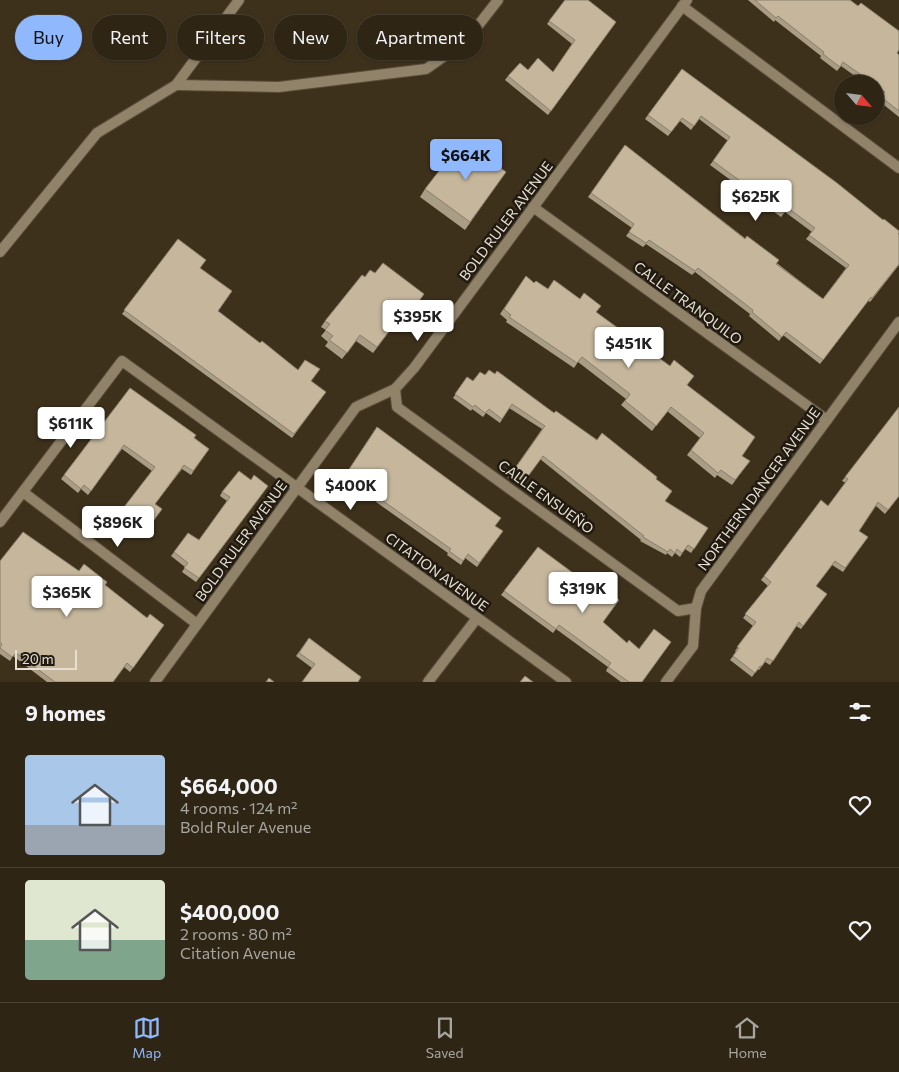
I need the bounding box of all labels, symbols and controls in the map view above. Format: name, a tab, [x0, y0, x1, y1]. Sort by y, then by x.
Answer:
chip: Buy	[15, 15, 82, 60]
chip: Rent	[92, 15, 167, 60]
chip: Filters	[177, 15, 264, 60]
chip: New	[274, 15, 347, 60]
chip: Apartment	[357, 15, 483, 60]
north arrow	[834, 75, 884, 125]
map controls	[834, 75, 884, 125]
pin: $664K	[431, 138, 501, 181]
text: $664K	[441, 145, 491, 164]
street label: BOLD RULER AVENUE	[455, 158, 556, 284]
pin: $625K	[721, 180, 791, 222]
text: $625K	[732, 186, 780, 205]
street label: CALLE TRANQUILO	[631, 258, 746, 348]
pin: $395K	[383, 300, 453, 342]
text: $395K	[394, 306, 442, 325]
pin: $451K	[594, 326, 664, 369]
text: $451K	[606, 333, 652, 352]
street label: NORTHERN DANCER AVENUE	[694, 404, 823, 573]
pin: $611K	[36, 406, 106, 449]
text: $611K	[49, 413, 93, 432]
street label: CALLE ENSUEÑO	[495, 456, 597, 537]
pin: $400K	[316, 468, 386, 511]
text: $400K	[325, 475, 377, 494]
street label: BOLD RULER AVENUE	[191, 477, 290, 604]
pin: $896K	[83, 506, 153, 548]
text: $896K	[93, 512, 143, 531]
street label: CITATION AVENUE	[383, 529, 492, 615]
pin: $319K	[548, 572, 618, 614]
pin: $365K	[32, 576, 102, 618]
text: $319K	[560, 578, 606, 597]
text: $365K	[43, 582, 91, 601]
scale bar	[15, 647, 78, 670]
text: 20 m	[22, 650, 54, 667]
icon: filters	[846, 698, 874, 726]
text: 9 homes	[25, 700, 106, 725]
text: $664,000	[180, 773, 278, 798]
icon: home	[65, 775, 125, 835]
icon: heart	[846, 791, 874, 819]
text: 4 rooms · 124 m²	[180, 798, 298, 817]
text: Bold Ruler Avenue	[180, 817, 311, 836]
text: $400,000	[180, 899, 279, 924]
icon: home	[65, 900, 125, 960]
icon: heart	[846, 916, 874, 944]
text: 2 rooms · 80 m²	[180, 924, 292, 943]
text: Citation Avenue	[180, 943, 296, 962]
tab: Map	[132, 1014, 161, 1061]
tab: Saved	[426, 1014, 464, 1061]
tab: Home	[728, 1014, 767, 1061]

